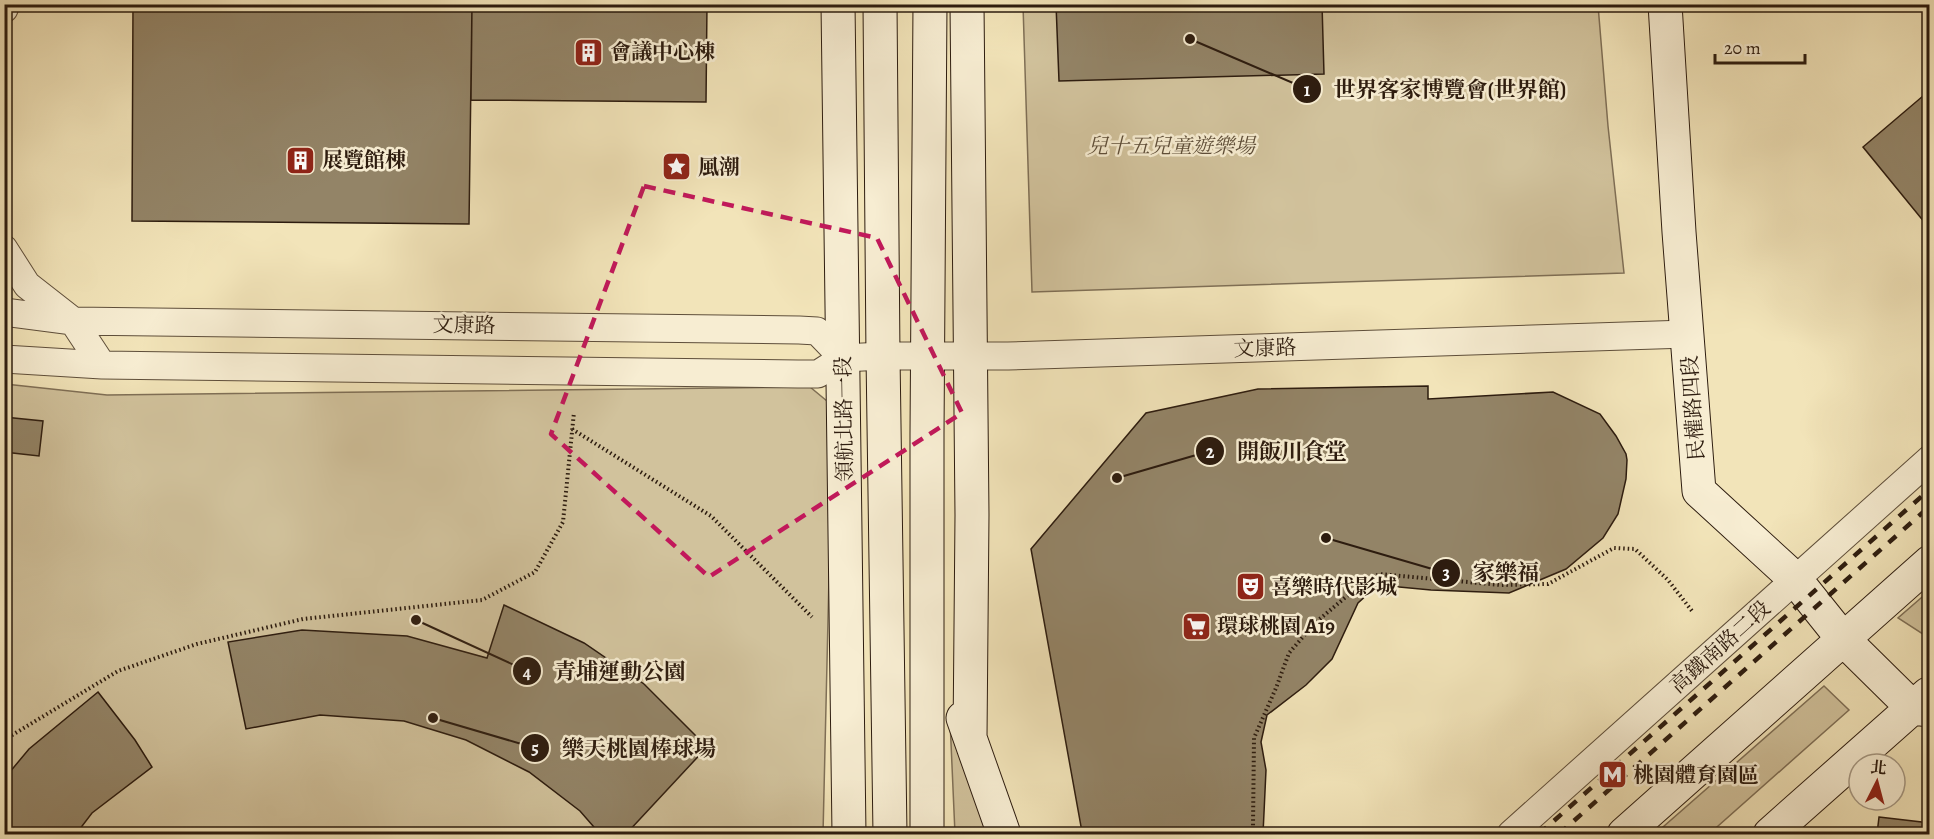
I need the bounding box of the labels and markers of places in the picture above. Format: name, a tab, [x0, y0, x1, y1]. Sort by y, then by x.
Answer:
building icon: 會議中心棟	[573, 36, 605, 68]
place label: 會議中心棟	[610, 38, 715, 66]
callout: 世界客家博覽會(世界館)	[1292, 69, 1578, 109]
building icon: 展覽館棟	[285, 144, 317, 176]
place label: 展覽館棟	[322, 146, 406, 174]
place icon: 風潮	[661, 151, 693, 183]
place label: 風潮	[698, 153, 740, 181]
callout: 開飯川食堂	[1195, 431, 1359, 471]
callout: 家樂福	[1431, 553, 1551, 593]
theatre icon: 喜樂時代影城	[1234, 571, 1266, 603]
place label: 喜樂時代影城	[1271, 573, 1397, 601]
supermarket icon: 環球桃園 A19	[1180, 610, 1212, 642]
place label: 環球桃園 A19	[1217, 612, 1335, 640]
callout: 青埔運動公園	[512, 651, 698, 691]
callout: 樂天桃園棒球場	[520, 728, 728, 768]
metro station icon: 桃園體育園區	[1596, 759, 1628, 791]
place label: 桃園體育園區	[1633, 761, 1759, 789]

